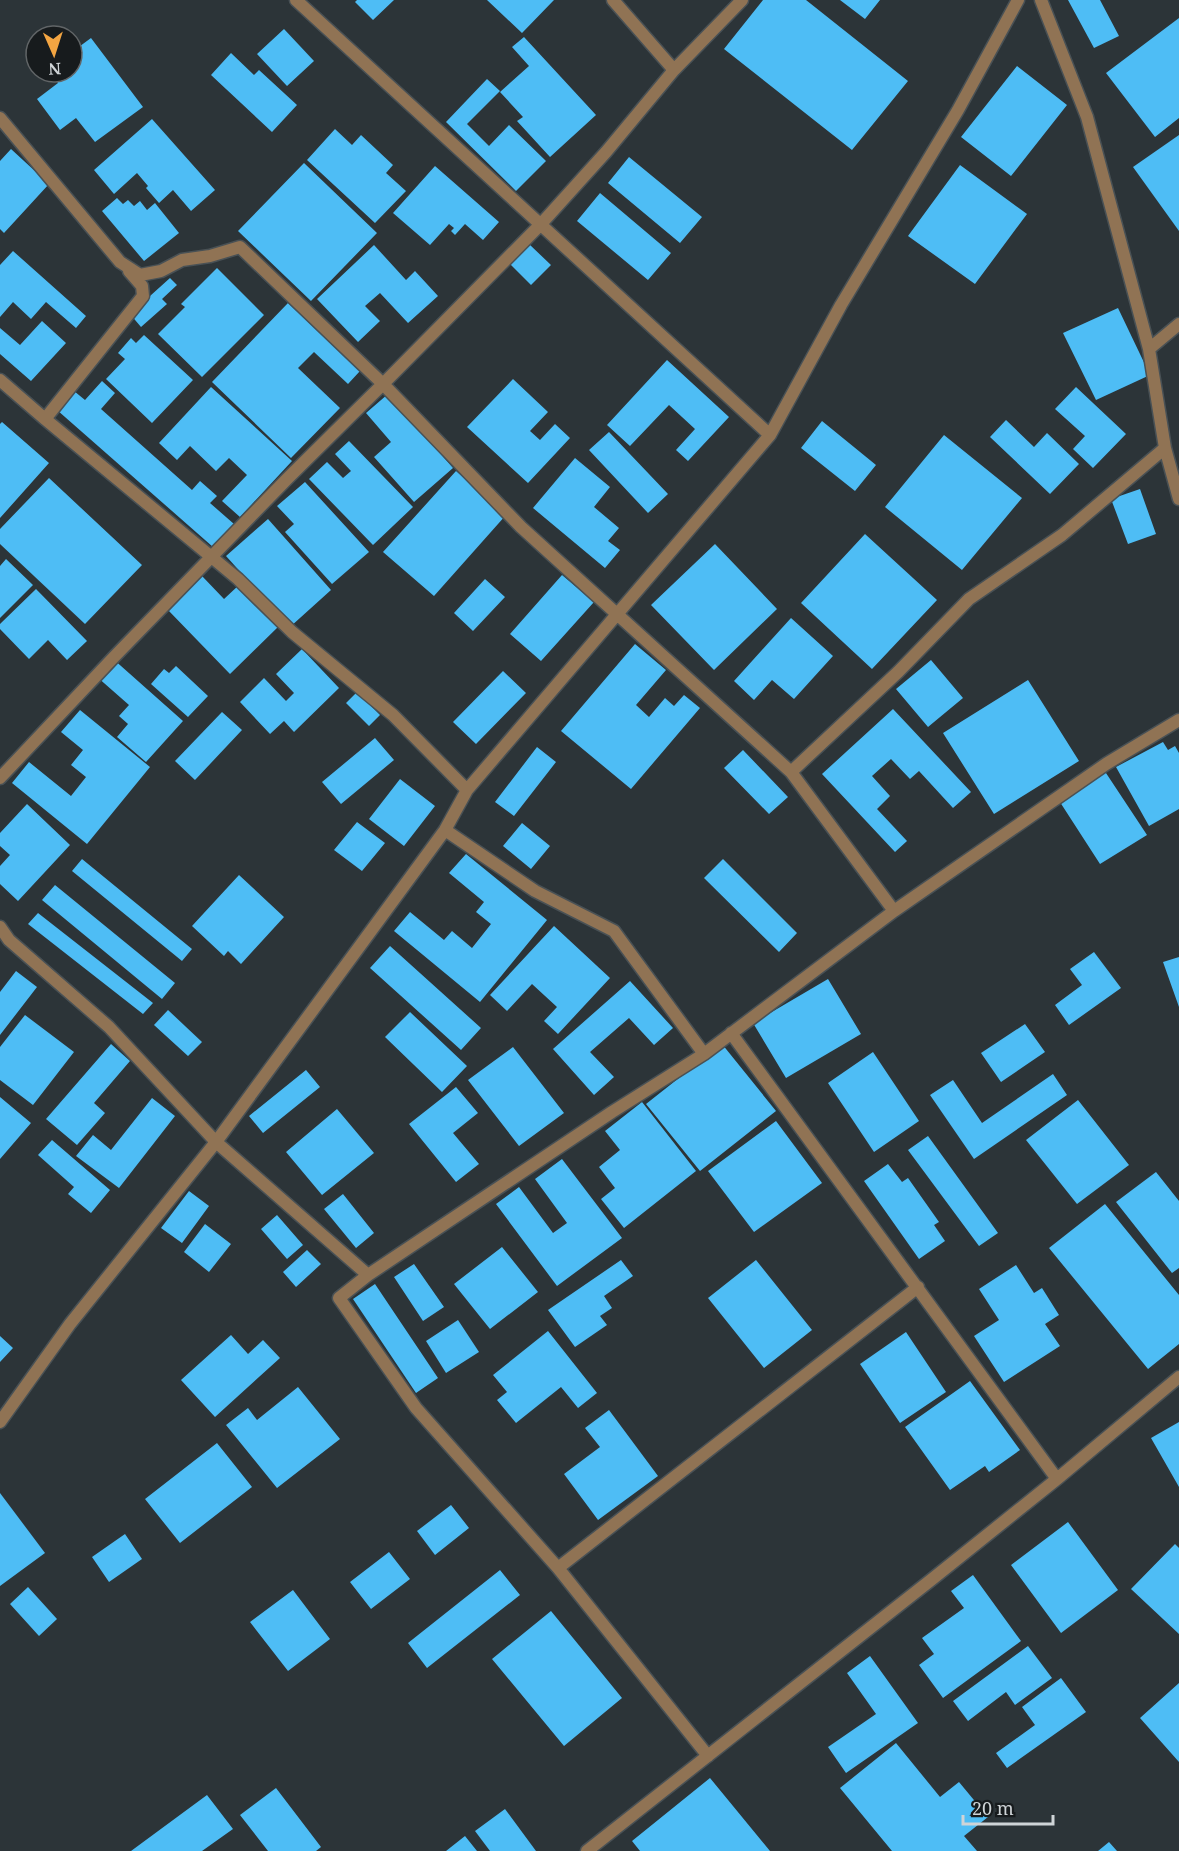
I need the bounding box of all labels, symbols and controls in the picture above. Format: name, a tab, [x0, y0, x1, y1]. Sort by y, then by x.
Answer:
north arrow	[24, 24, 84, 84]
text: N	[48, 58, 62, 80]
scale bar	[963, 1788, 1053, 1826]
text: 20 m	[972, 1796, 1014, 1820]

